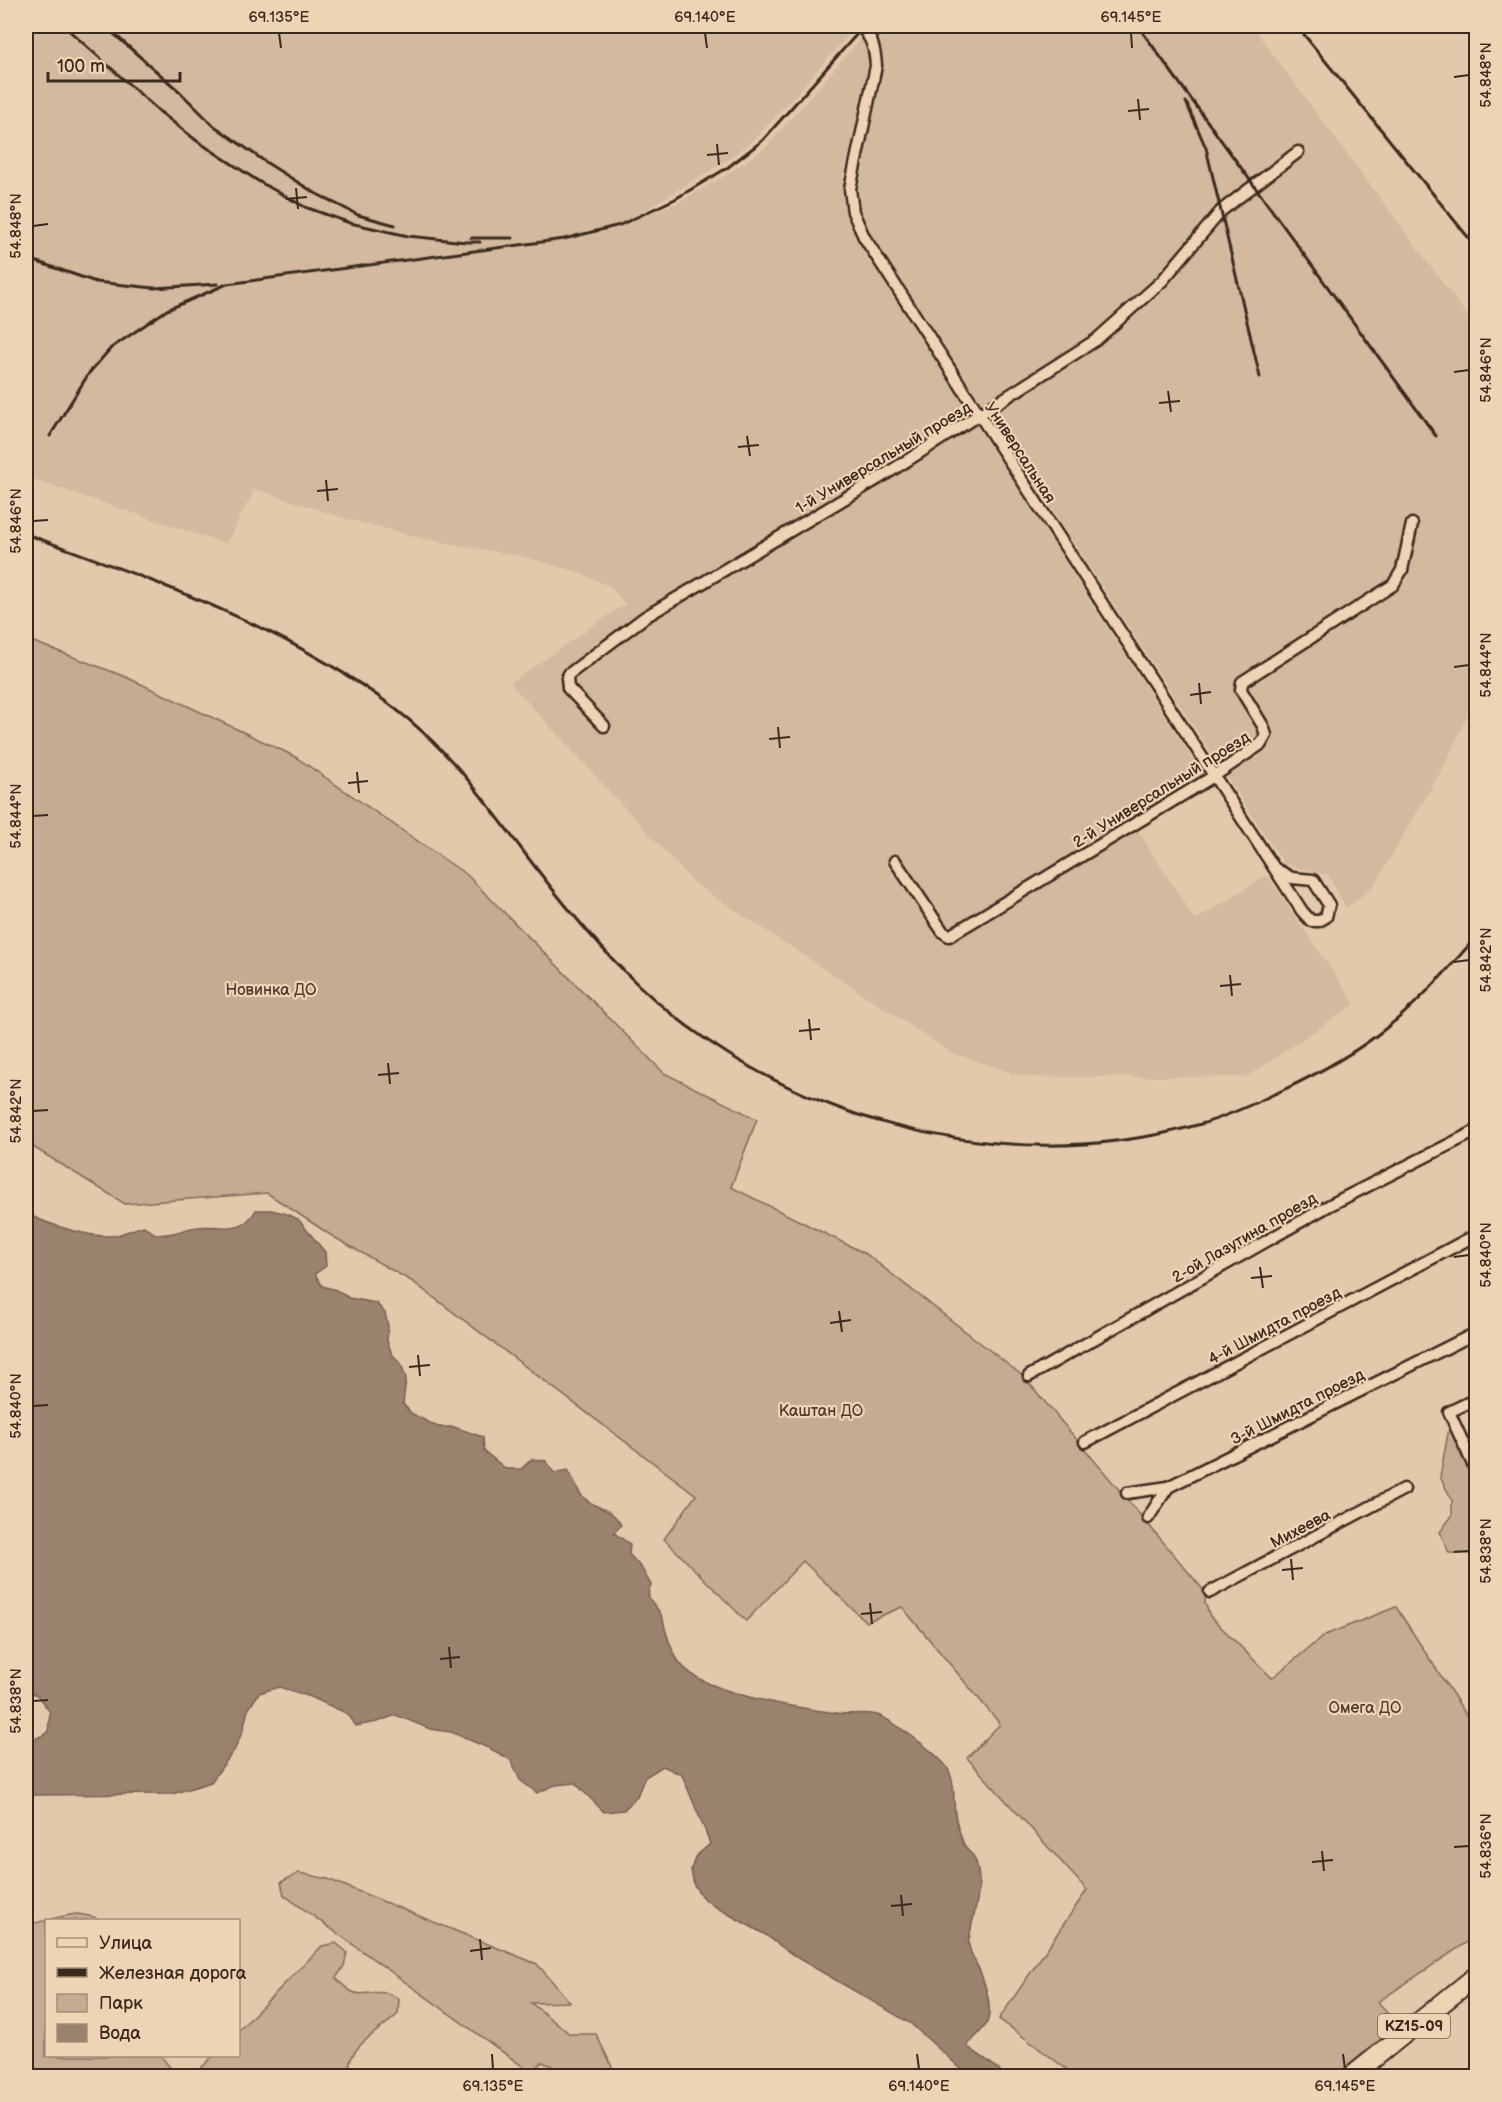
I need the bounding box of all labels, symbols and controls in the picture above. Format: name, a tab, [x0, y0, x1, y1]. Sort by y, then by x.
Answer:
text: 69.135°E	[249, 8, 310, 27]
text: 69.140°E	[674, 8, 736, 27]
text: 69.145°E	[1101, 8, 1162, 27]
text: 54.848°N	[1477, 42, 1496, 108]
scale bar	[48, 45, 180, 83]
text: 100 m	[57, 56, 105, 77]
text: 54.848°N	[7, 193, 26, 259]
text: 54.846°N	[1477, 337, 1496, 403]
street label: 1-й Универсальный проезд	[792, 398, 975, 518]
street label: Универсальная	[980, 399, 1059, 507]
text: 54.846°N	[7, 488, 26, 554]
text: 54.844°N	[1477, 632, 1496, 698]
street label: 2-й Универсальный проезд	[1070, 728, 1254, 853]
text: 54.844°N	[7, 783, 26, 849]
text: 54.842°N	[1477, 927, 1496, 993]
park label: Новинка ДО	[225, 981, 317, 1000]
text: 54.842°N	[7, 1078, 26, 1144]
street label: 2-ой Лазутина проезд	[1169, 1189, 1321, 1288]
text: 54.840°N	[1477, 1222, 1496, 1288]
street label: 4-й Шмидта проезд	[1205, 1283, 1345, 1369]
street label: 3-й Шмидта проезд	[1228, 1365, 1368, 1449]
text: 54.840°N	[7, 1373, 26, 1439]
park label: Каштан ДО	[779, 1402, 864, 1421]
street label: Михеева	[1267, 1505, 1334, 1553]
text: 54.838°N	[1477, 1518, 1496, 1584]
text: 54.838°N	[7, 1668, 26, 1734]
park label: Омега ДО	[1328, 1699, 1402, 1718]
text: 54.836°N	[1477, 1813, 1496, 1879]
legend	[45, 1919, 240, 2057]
text: Улица	[99, 1933, 153, 1954]
text: Железная дорога	[99, 1963, 247, 1984]
text: Парк	[99, 1993, 143, 2014]
road number: KZ15-09	[1378, 2014, 1450, 2038]
text: Вода	[99, 2023, 141, 2044]
text: 69.135°E	[463, 2077, 524, 2096]
text: 69.140°E	[888, 2077, 950, 2096]
text: 69.145°E	[1315, 2077, 1376, 2096]

